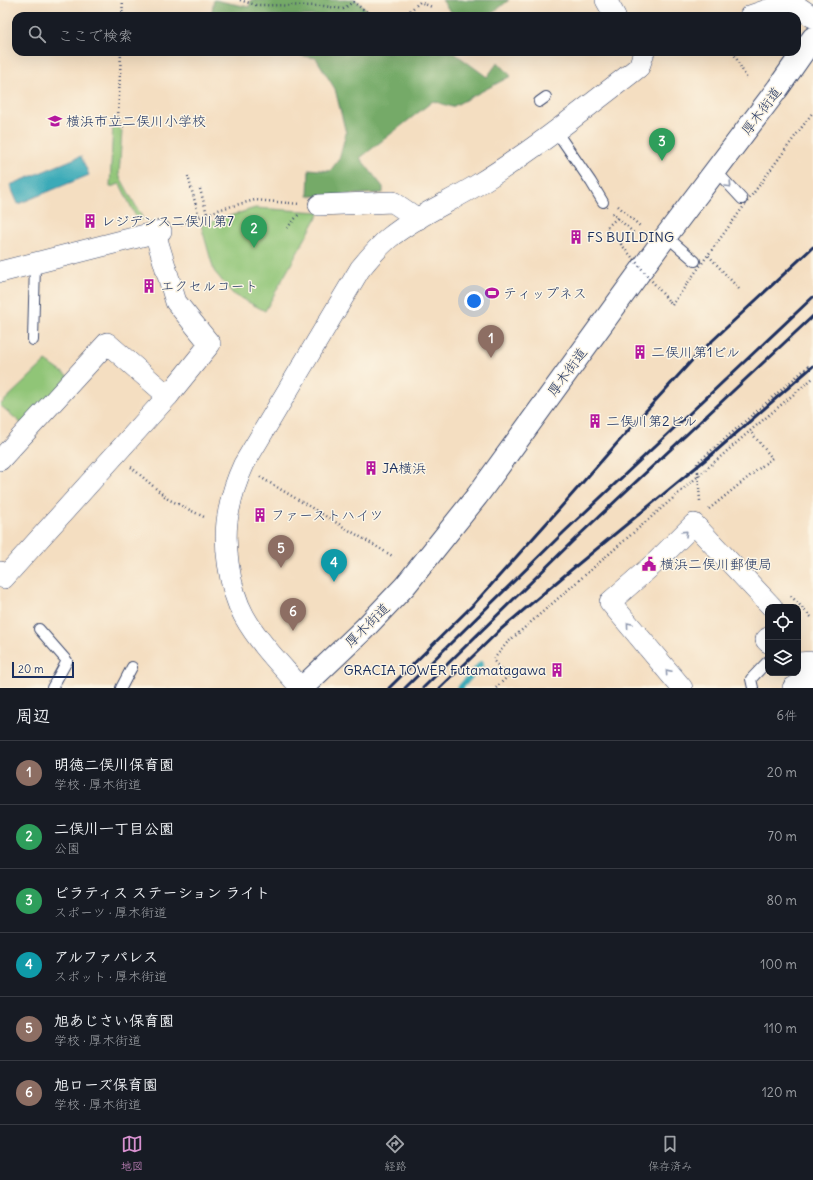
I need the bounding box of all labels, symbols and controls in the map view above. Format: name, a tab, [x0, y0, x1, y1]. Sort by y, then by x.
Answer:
search box	[12, 12, 801, 56]
icon: search	[26, 23, 48, 45]
text: ここで検索	[58, 26, 133, 45]
street label: 厚木街道	[737, 83, 785, 139]
place label: 横浜市立二俣川小学校	[66, 112, 206, 130]
school or university icon: 横浜市立二俣川小学校	[47, 113, 63, 129]
pin: 3	[649, 128, 675, 161]
one-way arrow	[724, 180, 732, 188]
place label: レジデンス二俣川第7	[101, 212, 234, 230]
building icon: レジデンス二俣川第7	[82, 213, 98, 229]
pin: 2	[241, 215, 267, 248]
place label: FS BUILDING	[587, 228, 674, 246]
building icon: FS BUILDING	[568, 229, 584, 245]
place label: エクセルコート	[160, 277, 259, 295]
building icon: エクセルコート	[141, 278, 157, 294]
place label: ティップネス	[503, 284, 587, 302]
sports icon: ティップネス	[484, 285, 500, 301]
your location	[464, 291, 484, 311]
pin: 1	[478, 325, 504, 358]
place label: 二俣川第1ビル	[651, 343, 740, 361]
street label: 厚木街道	[543, 344, 591, 400]
building icon: 二俣川第1ビル	[632, 344, 648, 360]
place label: 二俣川第2ビル	[606, 412, 697, 430]
building icon: 二俣川第2ビル	[587, 413, 603, 429]
place label: JA横浜	[382, 459, 426, 477]
building icon: JA横浜	[363, 460, 379, 476]
place label: ファーストハイツ	[271, 506, 383, 524]
building icon: ファーストハイツ	[252, 507, 268, 523]
one-way arrow	[680, 530, 688, 538]
pin: 5	[268, 535, 294, 568]
pin: 4	[321, 549, 347, 582]
place label: 横浜二俣川郵便局	[660, 555, 772, 573]
public building icon: 横浜二俣川郵便局	[641, 556, 657, 572]
pin: 6	[280, 598, 306, 631]
street label: 厚木街道	[341, 599, 393, 651]
map controls	[765, 604, 801, 676]
button: locate	[765, 604, 801, 640]
one-way arrow	[626, 623, 633, 630]
button: layers	[765, 640, 801, 676]
scale bar	[12, 660, 74, 679]
place label: GRACIA TOWER Futamatagawa	[343, 661, 546, 679]
text: 20 m	[18, 662, 44, 676]
building icon: GRACIA TOWER Futamatagawa	[549, 662, 565, 678]
one-way arrow	[665, 669, 672, 676]
text: 周辺	[16, 705, 50, 727]
text: 6件	[776, 707, 797, 724]
text: 明徳二俣川保育園	[54, 755, 174, 774]
text: 1	[26, 764, 32, 781]
text: 20 m	[767, 764, 797, 781]
text: 学校 · 厚木街道	[54, 776, 141, 793]
text: 二俣川一丁目公園	[54, 819, 174, 838]
text: 2	[25, 828, 33, 845]
text: 70 m	[768, 828, 797, 845]
text: 公園	[54, 840, 80, 857]
text: ピラティス ステーション ライト	[54, 883, 270, 902]
text: 3	[25, 892, 33, 909]
text: 80 m	[766, 892, 797, 909]
text: スポーツ · 厚木街道	[54, 904, 167, 921]
text: アルファパレス	[54, 947, 158, 966]
text: 4	[25, 956, 33, 973]
text: 100 m	[760, 956, 797, 973]
text: スポット · 厚木街道	[54, 968, 167, 985]
text: 旭あじさい保育園	[54, 1011, 174, 1030]
text: 5	[25, 1020, 33, 1037]
text: 110 m	[764, 1020, 797, 1037]
text: 学校 · 厚木街道	[54, 1032, 141, 1049]
text: 旭ローズ保育園	[54, 1075, 158, 1094]
text: 6	[25, 1084, 33, 1101]
text: 120 m	[762, 1084, 797, 1101]
text: 学校 · 厚木街道	[54, 1096, 141, 1113]
tab: 地図	[121, 1133, 143, 1173]
tab: 経路	[384, 1133, 406, 1173]
tab: 保存済み	[648, 1133, 692, 1173]

